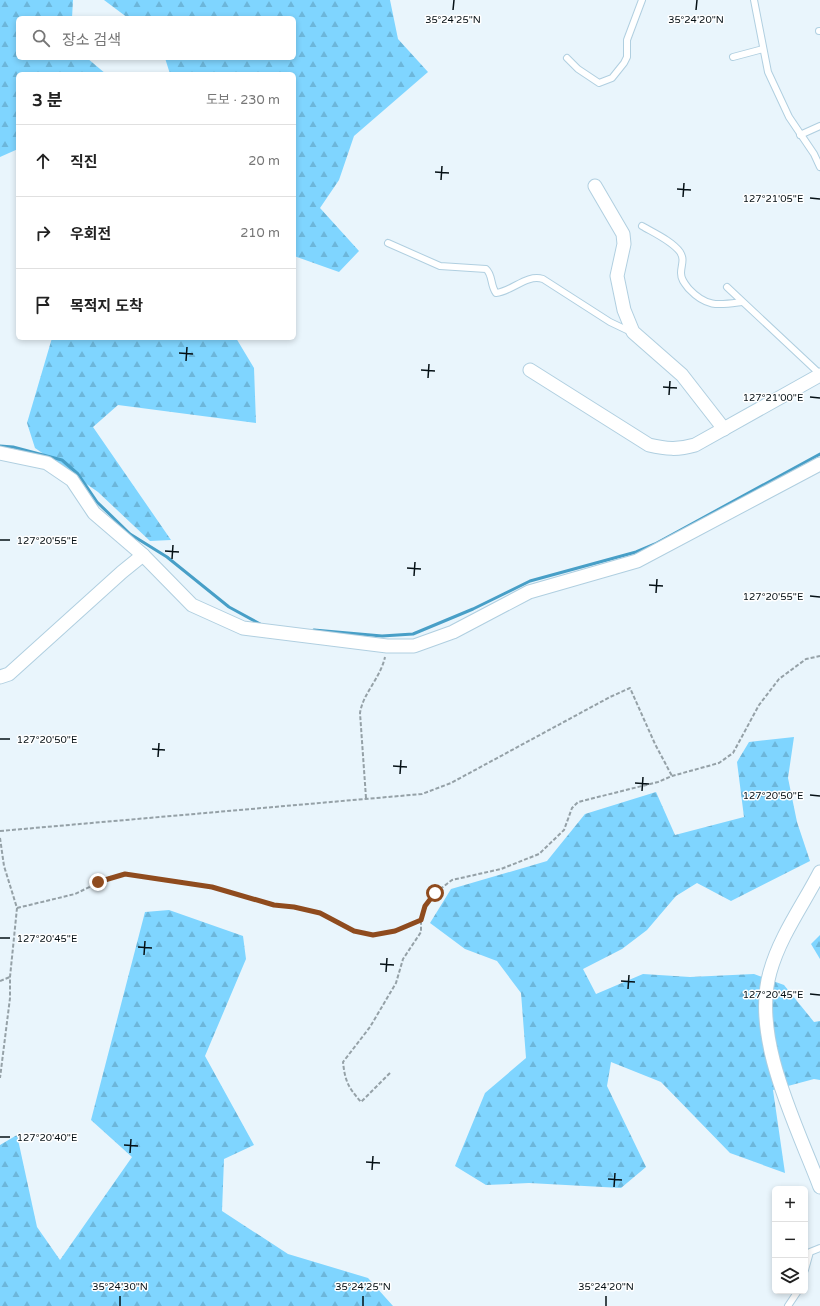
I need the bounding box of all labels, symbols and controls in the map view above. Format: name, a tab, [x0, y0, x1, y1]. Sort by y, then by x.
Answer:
text: 35°24'25"N	[425, 14, 481, 26]
text: 35°24'20"N	[668, 14, 724, 26]
search box	[16, 16, 296, 60]
icon: search	[30, 27, 52, 49]
text: 장소 검색	[62, 31, 121, 49]
text: 3 분	[32, 90, 63, 111]
text: 도보 · 230 m	[206, 92, 280, 108]
icon: ahead	[32, 150, 54, 172]
text: 직진	[70, 153, 98, 171]
text: 20 m	[248, 153, 280, 169]
text: 127°21'05"E	[743, 193, 803, 205]
icon: right	[32, 222, 54, 244]
text: 우회전	[70, 225, 111, 243]
text: 210 m	[240, 225, 280, 241]
icon: arrive	[32, 294, 54, 316]
text: 목적지 도착	[70, 297, 143, 315]
text: 127°21'00"E	[743, 392, 803, 404]
text: 127°20'55"E	[17, 535, 77, 547]
text: 127°20'55"E	[743, 591, 803, 603]
text: 127°20'50"E	[17, 734, 77, 746]
text: 127°20'50"E	[743, 790, 803, 802]
route end	[89, 873, 107, 891]
route start	[426, 884, 444, 902]
text: 127°20'45"E	[17, 933, 77, 945]
text: 127°20'45"E	[743, 989, 803, 1001]
text: 127°20'40"E	[17, 1132, 77, 1144]
map controls	[772, 1186, 808, 1294]
button: +	[772, 1186, 808, 1222]
button: −	[772, 1222, 808, 1258]
button: layers	[772, 1258, 808, 1294]
text: 35°24'30"N	[92, 1281, 148, 1293]
text: 35°24'25"N	[335, 1281, 391, 1293]
text: 35°24'20"N	[578, 1281, 634, 1293]

